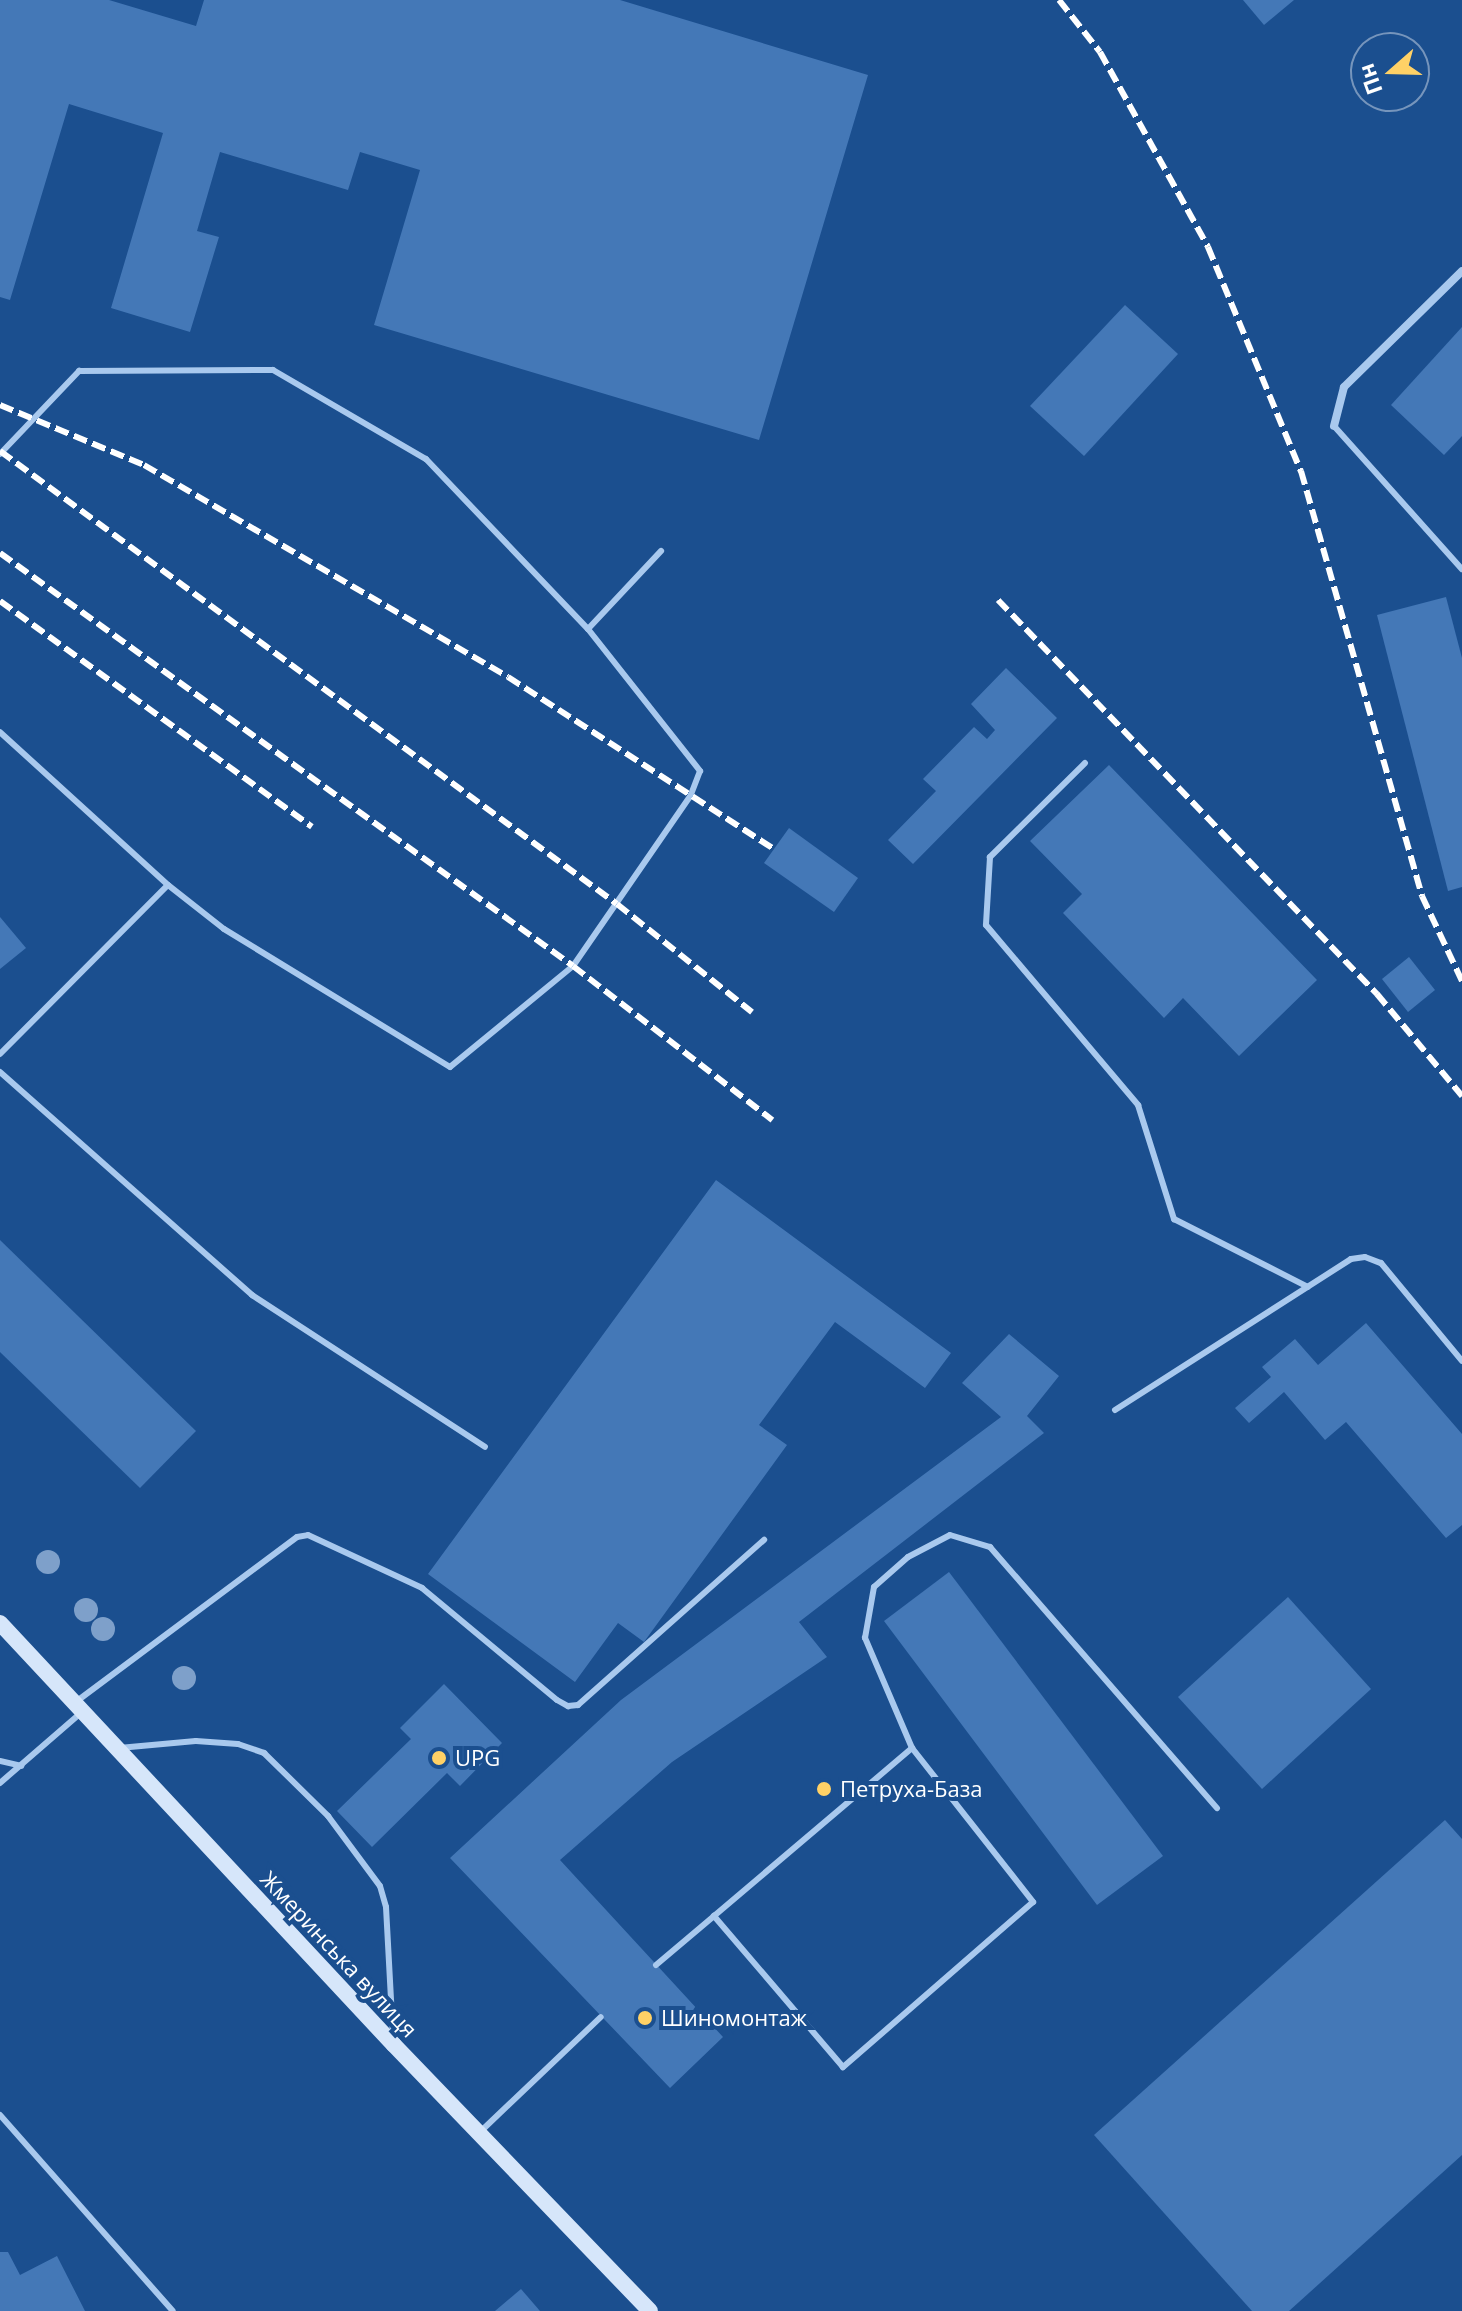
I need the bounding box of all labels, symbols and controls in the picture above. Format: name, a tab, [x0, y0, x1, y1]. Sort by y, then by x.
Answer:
north arrow	[1350, 32, 1430, 112]
text: Пн	[1350, 60, 1389, 99]
place label: UPG	[455, 1745, 500, 1771]
marker: UPG	[430, 1749, 448, 1767]
place label: Петруха-База	[840, 1776, 983, 1802]
marker: Петруха-База	[815, 1780, 833, 1798]
street label: Жмеринська вулиця	[255, 1866, 423, 2042]
place label: Шиномонтаж	[661, 2005, 807, 2031]
marker: Шиномонтаж	[636, 2009, 654, 2027]

